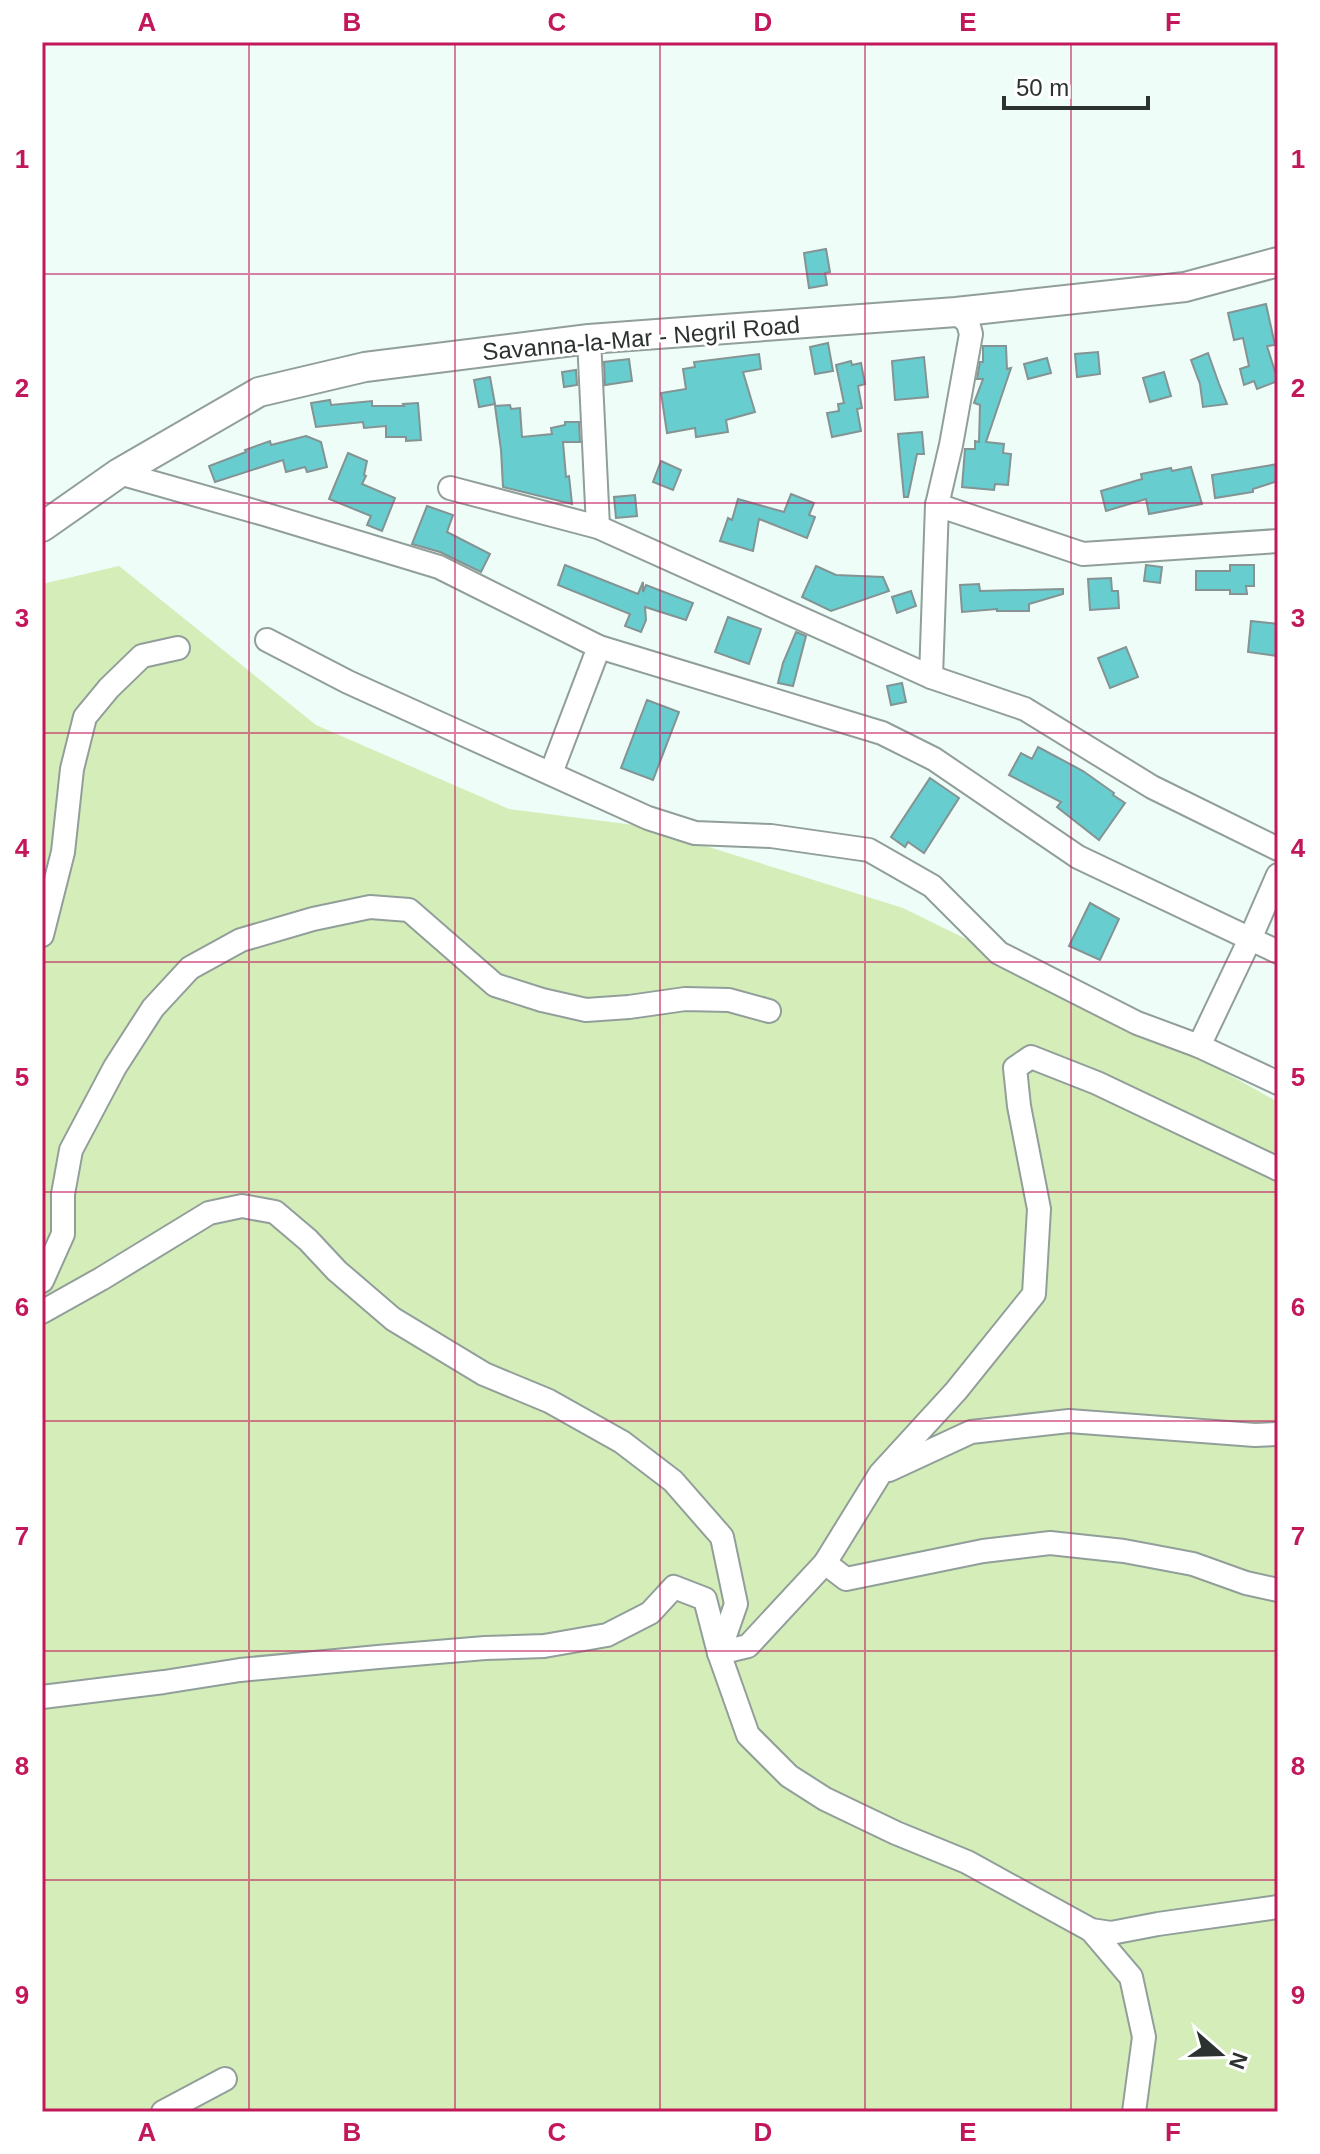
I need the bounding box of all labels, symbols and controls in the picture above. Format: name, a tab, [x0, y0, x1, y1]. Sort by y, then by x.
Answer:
text: A	[138, 7, 157, 37]
text: B	[343, 7, 361, 37]
text: C	[548, 7, 567, 37]
text: D	[754, 7, 772, 37]
text: E	[959, 7, 977, 37]
text: F	[1165, 7, 1181, 37]
scale bar	[1004, 60, 1148, 110]
text: 50 m	[1016, 74, 1069, 101]
text: 1	[15, 144, 29, 174]
text: 1	[1291, 144, 1305, 174]
street label: Savanna-la-Mar - Negril Road	[481, 311, 801, 365]
text: 2	[15, 373, 29, 403]
text: 2	[1291, 373, 1305, 403]
text: 3	[15, 603, 29, 633]
text: 3	[1291, 603, 1305, 633]
text: 4	[15, 833, 30, 863]
text: 4	[1291, 833, 1306, 863]
text: 5	[15, 1062, 29, 1092]
text: 5	[1291, 1062, 1305, 1092]
text: 6	[15, 1292, 29, 1322]
text: 6	[1291, 1292, 1305, 1322]
text: 7	[15, 1521, 29, 1551]
text: 7	[1291, 1521, 1305, 1551]
text: 8	[15, 1751, 29, 1781]
text: 8	[1291, 1751, 1305, 1781]
text: 9	[15, 1980, 29, 2010]
text: 9	[1291, 1980, 1305, 2010]
north arrow	[1180, 2014, 1260, 2094]
text: N	[1224, 2049, 1253, 2072]
text: A	[138, 2117, 157, 2147]
text: B	[343, 2117, 361, 2147]
text: C	[548, 2117, 567, 2147]
text: D	[754, 2117, 772, 2147]
text: E	[959, 2117, 977, 2147]
text: F	[1165, 2117, 1181, 2147]

